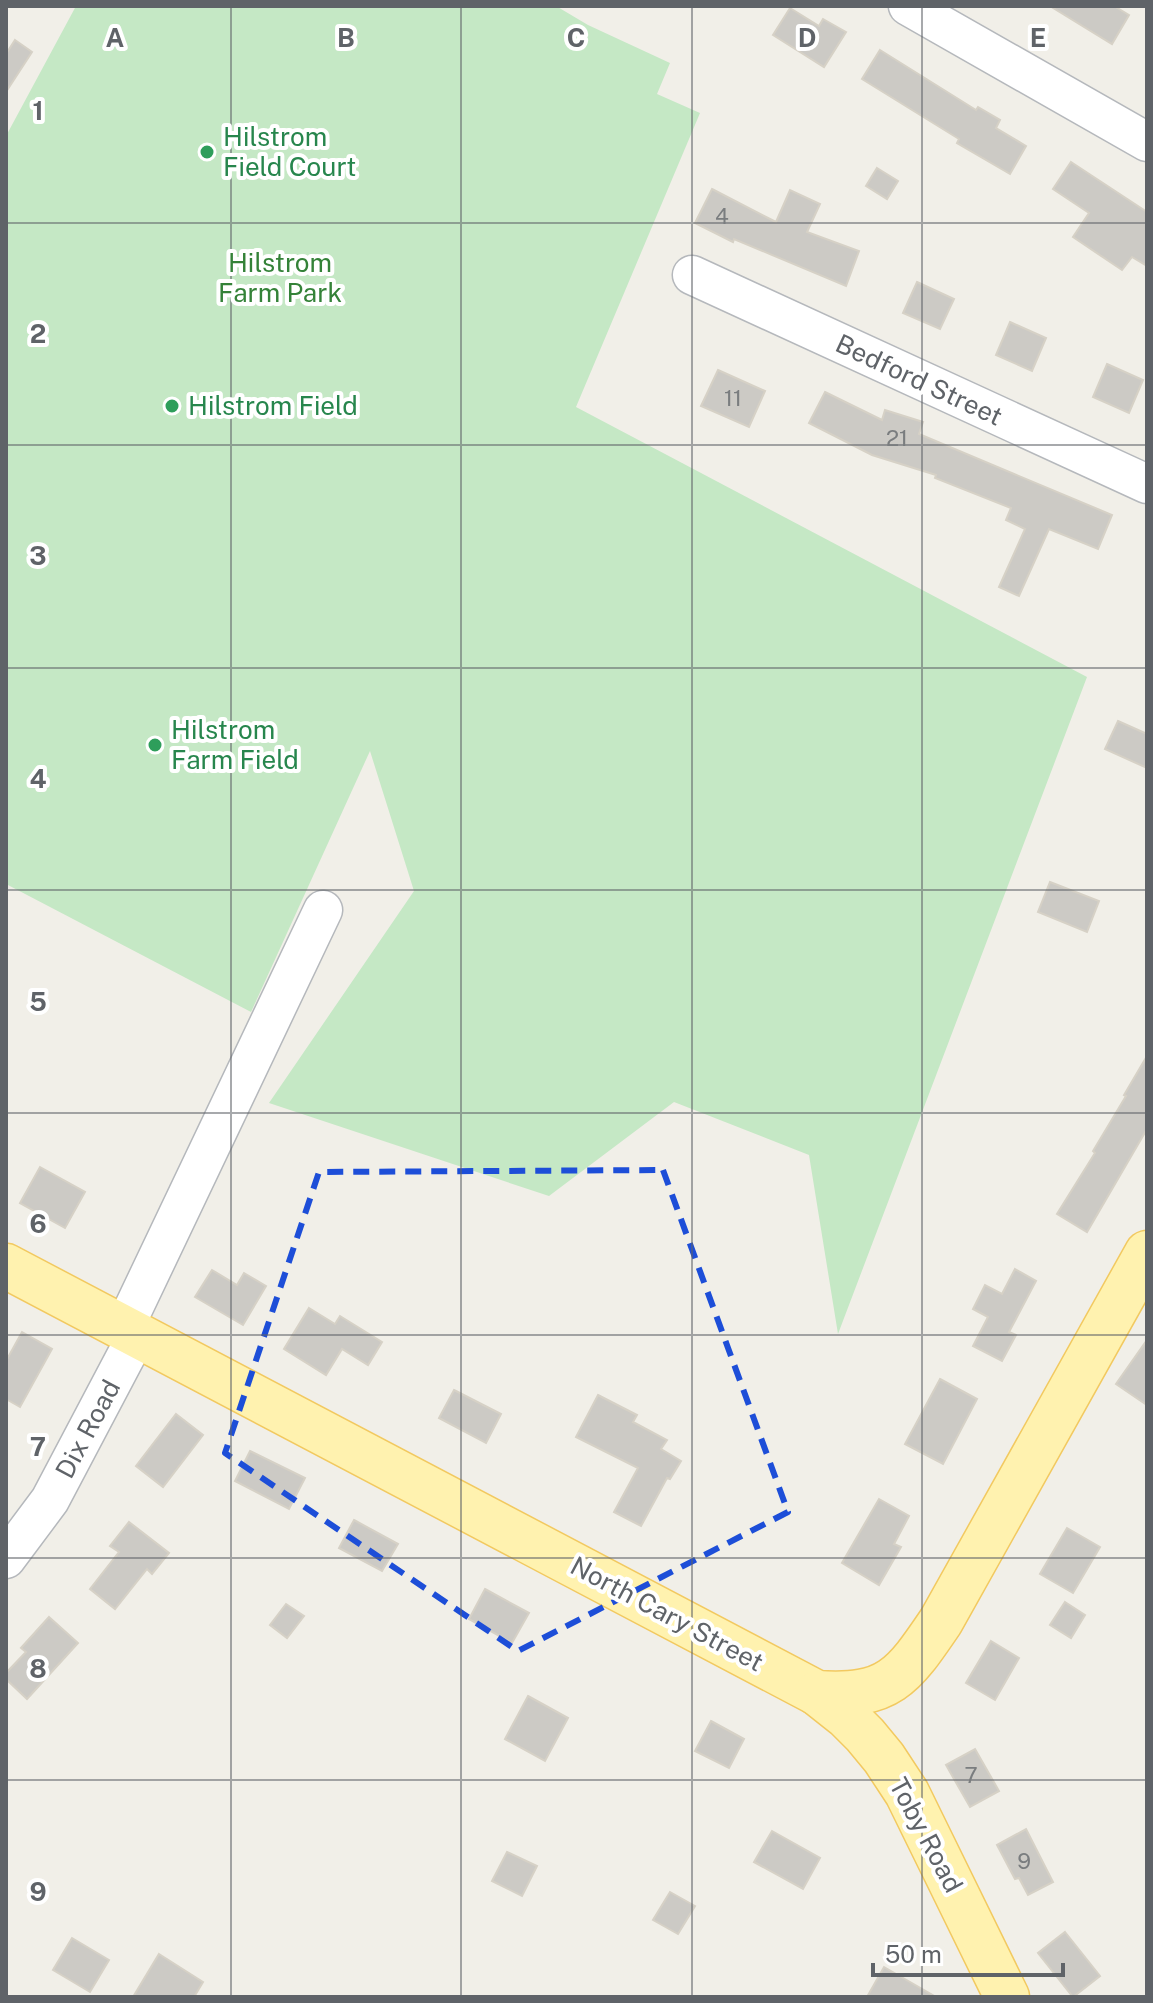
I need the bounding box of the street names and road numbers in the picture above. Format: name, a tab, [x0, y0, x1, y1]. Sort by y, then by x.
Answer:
street label: Bedford Street	[831, 327, 1007, 432]
street label: Dix Road	[49, 1374, 126, 1483]
street label: North Cary Street	[565, 1550, 769, 1677]
street label: Toby Road	[883, 1772, 970, 1897]

